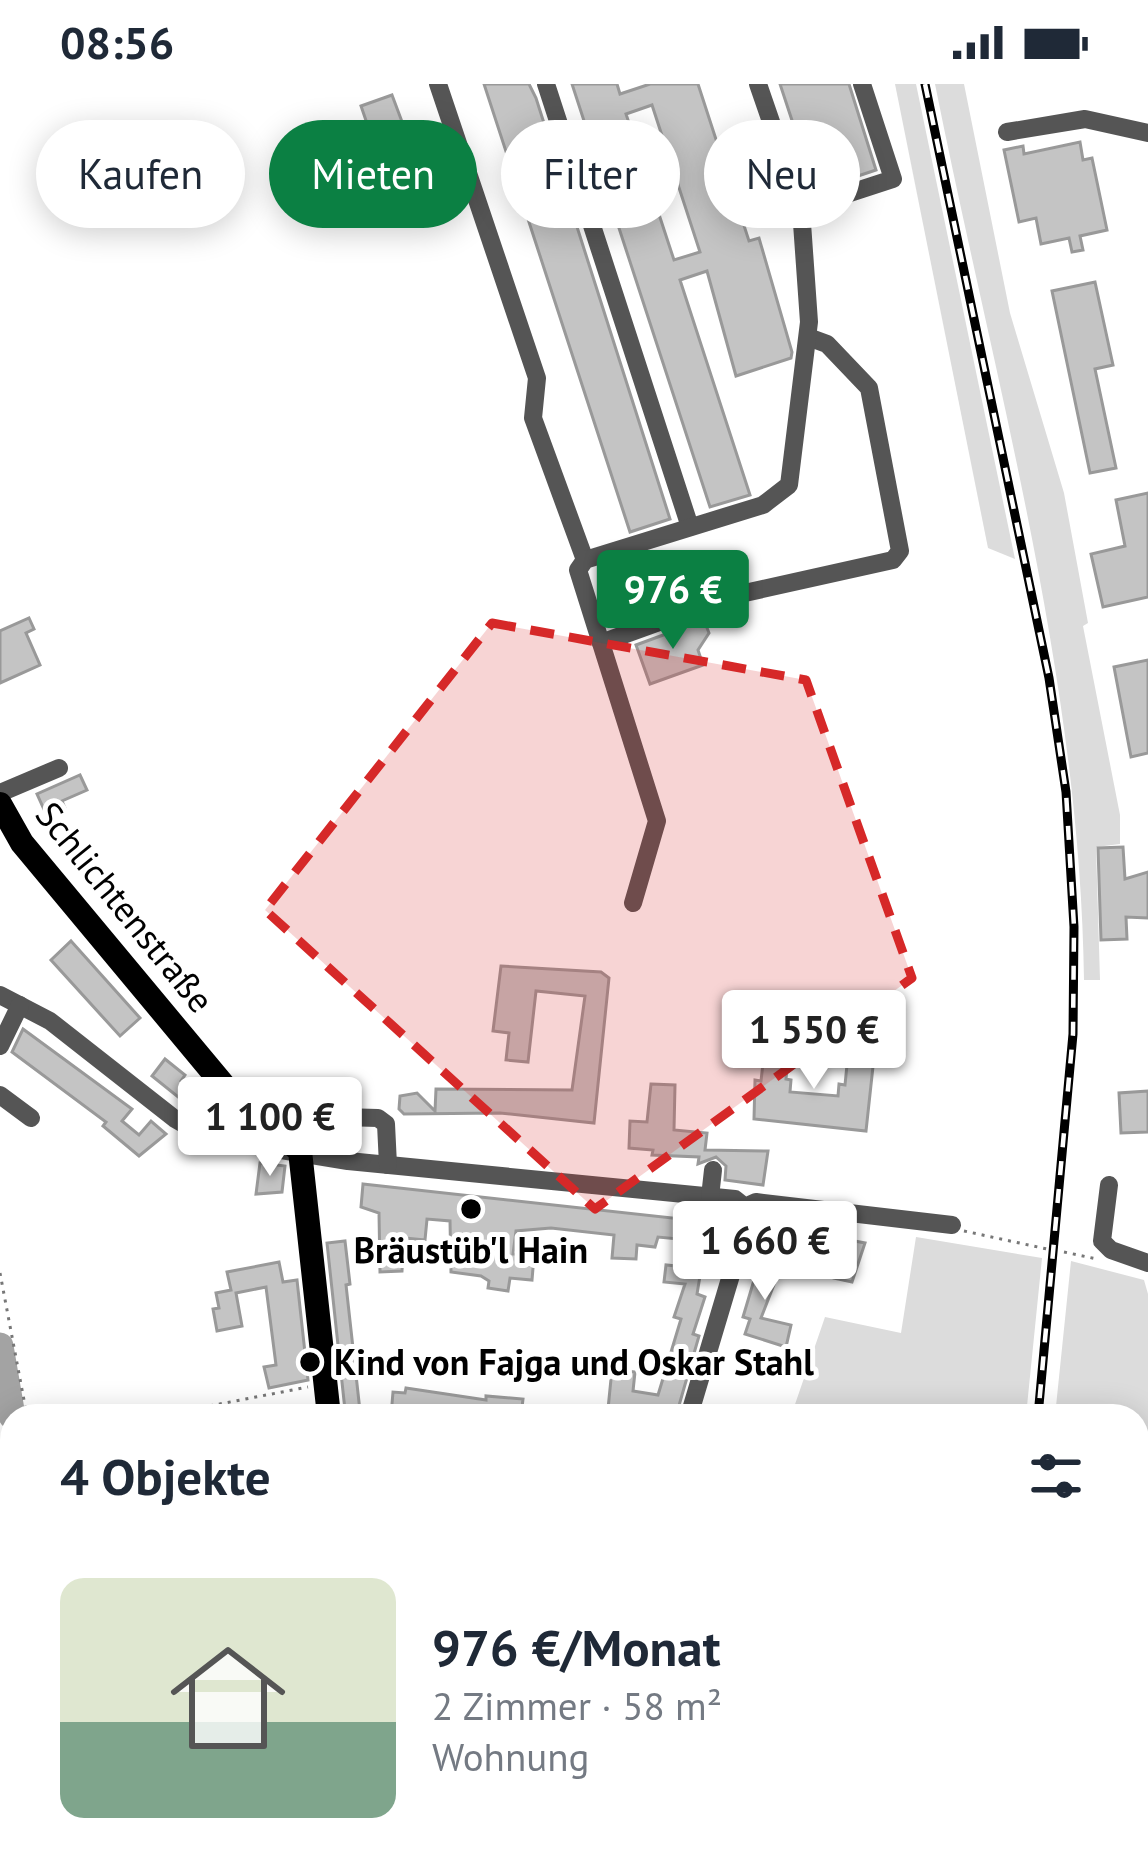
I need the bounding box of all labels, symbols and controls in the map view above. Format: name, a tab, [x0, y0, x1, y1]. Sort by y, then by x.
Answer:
text: 08:56	[60, 13, 174, 71]
chip: Kaufen	[36, 120, 245, 228]
chip: Mieten	[269, 120, 477, 228]
chip: Filter	[501, 120, 680, 228]
chip: Neu	[704, 120, 860, 228]
pin: 976 €	[589, 550, 757, 652]
text: 976 €	[624, 563, 722, 614]
street label: Schlichtenstraße	[26, 792, 225, 1022]
pin: 1 550 €	[703, 990, 925, 1092]
text: 1 550 €	[749, 1003, 879, 1054]
pin: 1 100 €	[159, 1077, 381, 1179]
text: 1 100 €	[205, 1090, 335, 1141]
marker: Bräustüb'l Hain	[458, 1196, 484, 1222]
pin: 1 660 €	[654, 1201, 876, 1303]
text: 1 660 €	[700, 1214, 830, 1265]
place label: Bräustüb'l Hain	[354, 1226, 588, 1273]
place label: Kind von Fajga und Oskar Stahl	[334, 1338, 814, 1385]
marker: Kind von Fajga und Oskar Stahl	[297, 1349, 323, 1375]
text: 4 Objekte	[60, 1443, 271, 1509]
icon: filters	[1023, 1443, 1089, 1509]
text: 976 €/Monat	[432, 1614, 720, 1680]
icon: home	[156, 1626, 300, 1770]
text: 2 Zimmer · 58 m²	[432, 1680, 722, 1731]
text: Wohnung	[432, 1731, 590, 1782]

